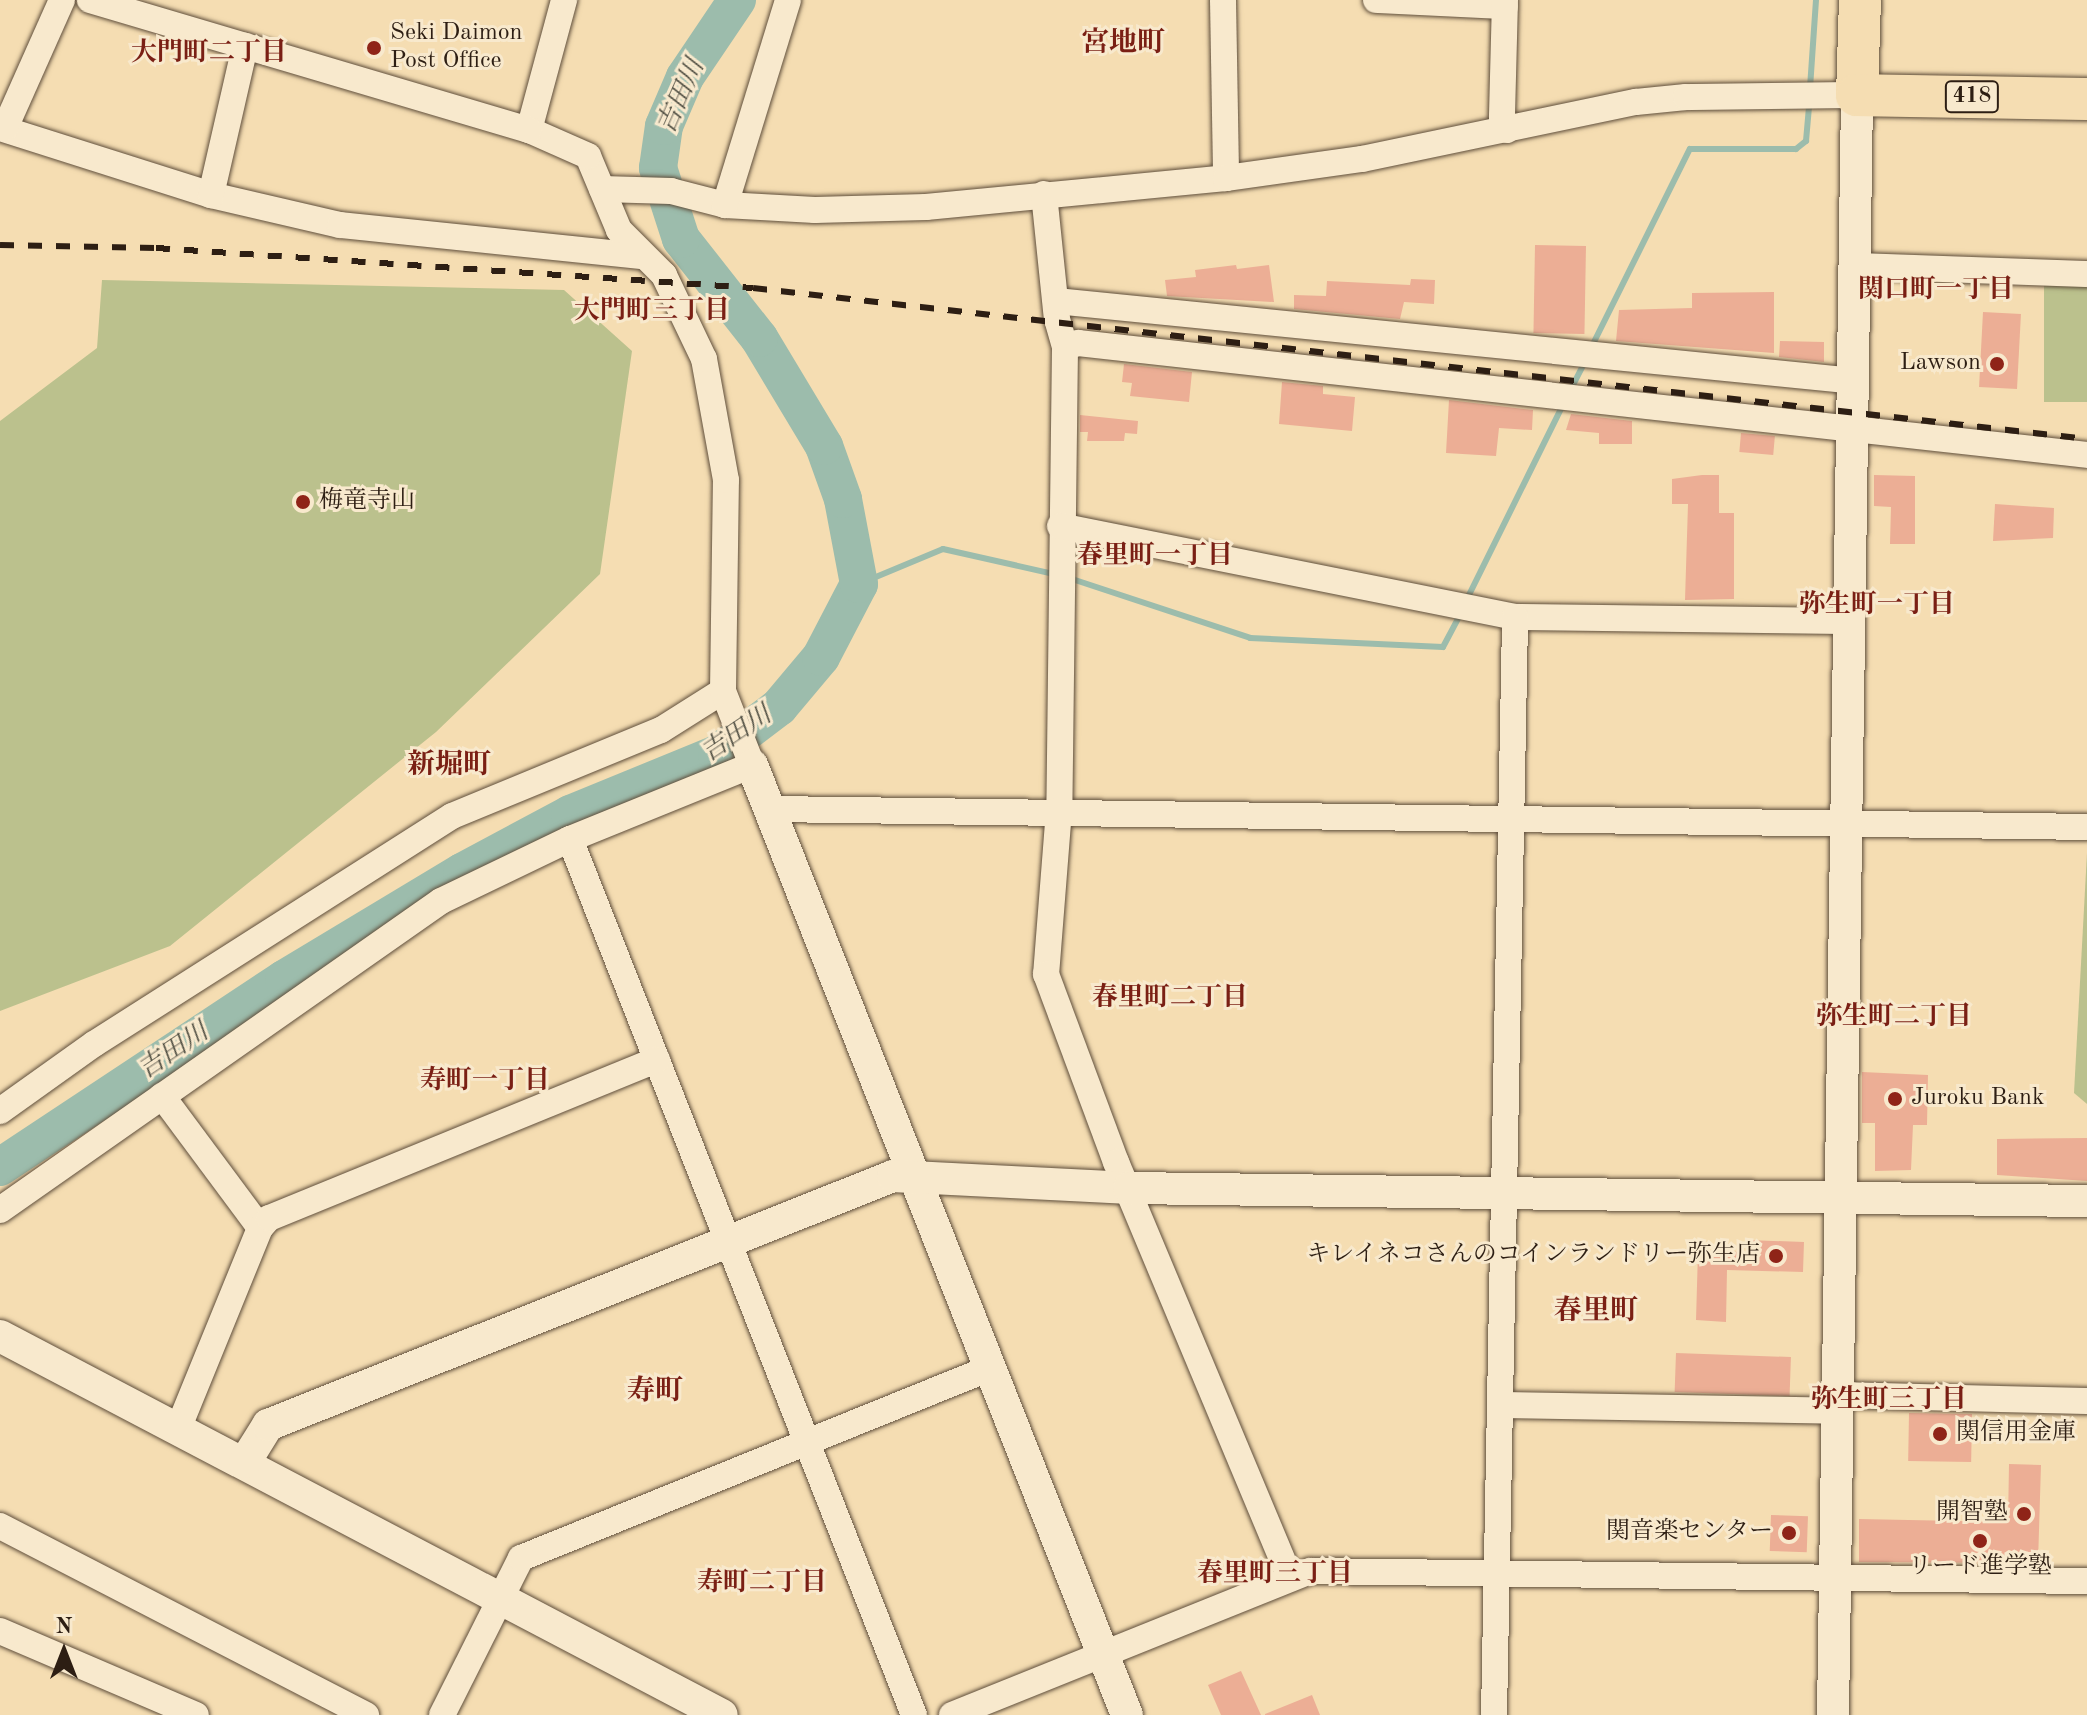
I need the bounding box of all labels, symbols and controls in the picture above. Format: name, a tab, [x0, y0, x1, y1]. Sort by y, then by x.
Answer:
place label: Seki Daimon Post Office	[390, 20, 523, 76]
district label: 宮地町	[1081, 27, 1165, 61]
district label: 大門町二丁目	[131, 38, 287, 70]
marker: Seki Daimon Post Office	[365, 39, 383, 57]
water label: 吉田川	[652, 55, 712, 139]
road number: 418	[1944, 79, 2000, 115]
district label: 関口町一丁目	[1858, 275, 2014, 307]
district label: 大門町三丁目	[574, 296, 730, 328]
place label: Lawson	[1900, 350, 1981, 378]
marker: Lawson	[1988, 355, 2006, 373]
place label: 梅竜寺山	[319, 488, 415, 516]
marker: 梅竜寺山	[294, 493, 312, 511]
district label: 春里町一丁目	[1077, 541, 1233, 573]
district label: 弥生町一丁目	[1799, 590, 1955, 622]
water label: 吉田川	[696, 700, 778, 770]
district label: 新堀町	[407, 749, 491, 783]
district label: 春里町二丁目	[1092, 983, 1248, 1015]
district label: 弥生町二丁目	[1816, 1002, 1972, 1034]
water label: 吉田川	[133, 1017, 215, 1087]
district label: 寿町一丁目	[420, 1066, 550, 1098]
place label: Juroku Bank	[1911, 1085, 2044, 1113]
marker: Juroku Bank	[1886, 1090, 1904, 1108]
place label: キレイネコさんのコインランドリー弥生店	[1304, 1242, 1760, 1270]
marker: キレイネコさんのコインランドリー弥生店	[1767, 1247, 1785, 1265]
district label: 春里町	[1554, 1295, 1638, 1329]
district label: 寿町	[627, 1375, 683, 1409]
district label: 弥生町三丁目	[1811, 1385, 1967, 1417]
place label: 関信用金庫	[1956, 1420, 2076, 1448]
marker: 関信用金庫	[1931, 1425, 1949, 1443]
place label: 開智塾	[1936, 1500, 2008, 1528]
marker: 開智塾	[2015, 1505, 2033, 1523]
place label: 関音楽センター	[1605, 1519, 1773, 1547]
marker: 関音楽センター	[1780, 1524, 1798, 1542]
marker: リード進学塾	[1971, 1532, 1989, 1550]
place label: リード進学塾	[1908, 1554, 2052, 1582]
district label: 春里町三丁目	[1197, 1559, 1353, 1591]
district label: 寿町二丁目	[697, 1568, 827, 1600]
north arrow	[24, 1611, 104, 1691]
text: N	[56, 1616, 72, 1638]

